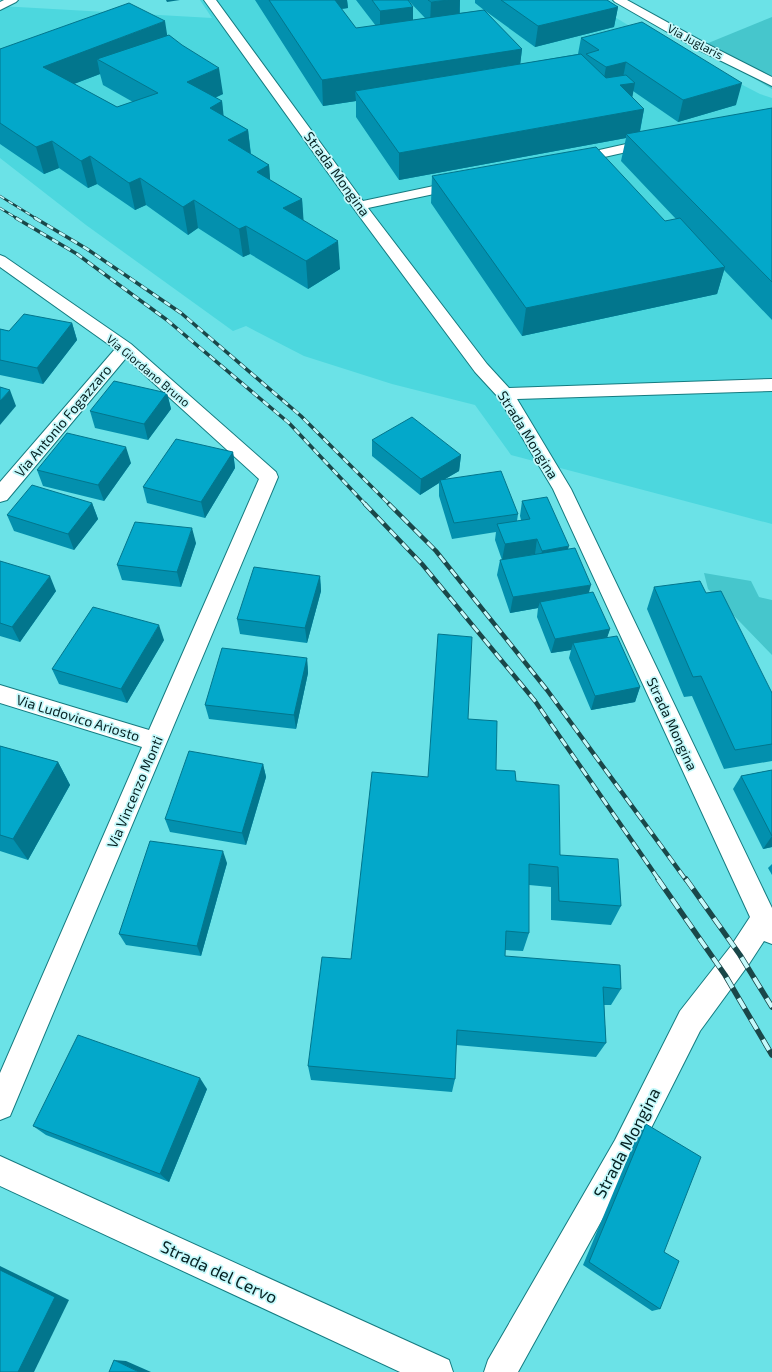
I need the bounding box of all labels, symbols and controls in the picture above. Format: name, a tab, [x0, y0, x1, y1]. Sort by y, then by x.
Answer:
street label: Via Juglaris	[665, 21, 726, 62]
street label: Strada Mongina	[301, 128, 374, 219]
street label: Via Giordano Bruno	[104, 331, 193, 409]
street label: Via Antonio Fogazzaro	[11, 361, 115, 480]
street label: Strada Mongina	[495, 388, 562, 482]
street label: Strada Mongina	[643, 675, 701, 773]
street label: Via Ludovico Ariosto	[14, 691, 142, 744]
street label: Via Vincenzo Monti	[103, 733, 166, 851]
street label: Strada Mongina	[589, 1084, 665, 1202]
street label: Strada del Cervo	[158, 1235, 281, 1307]

